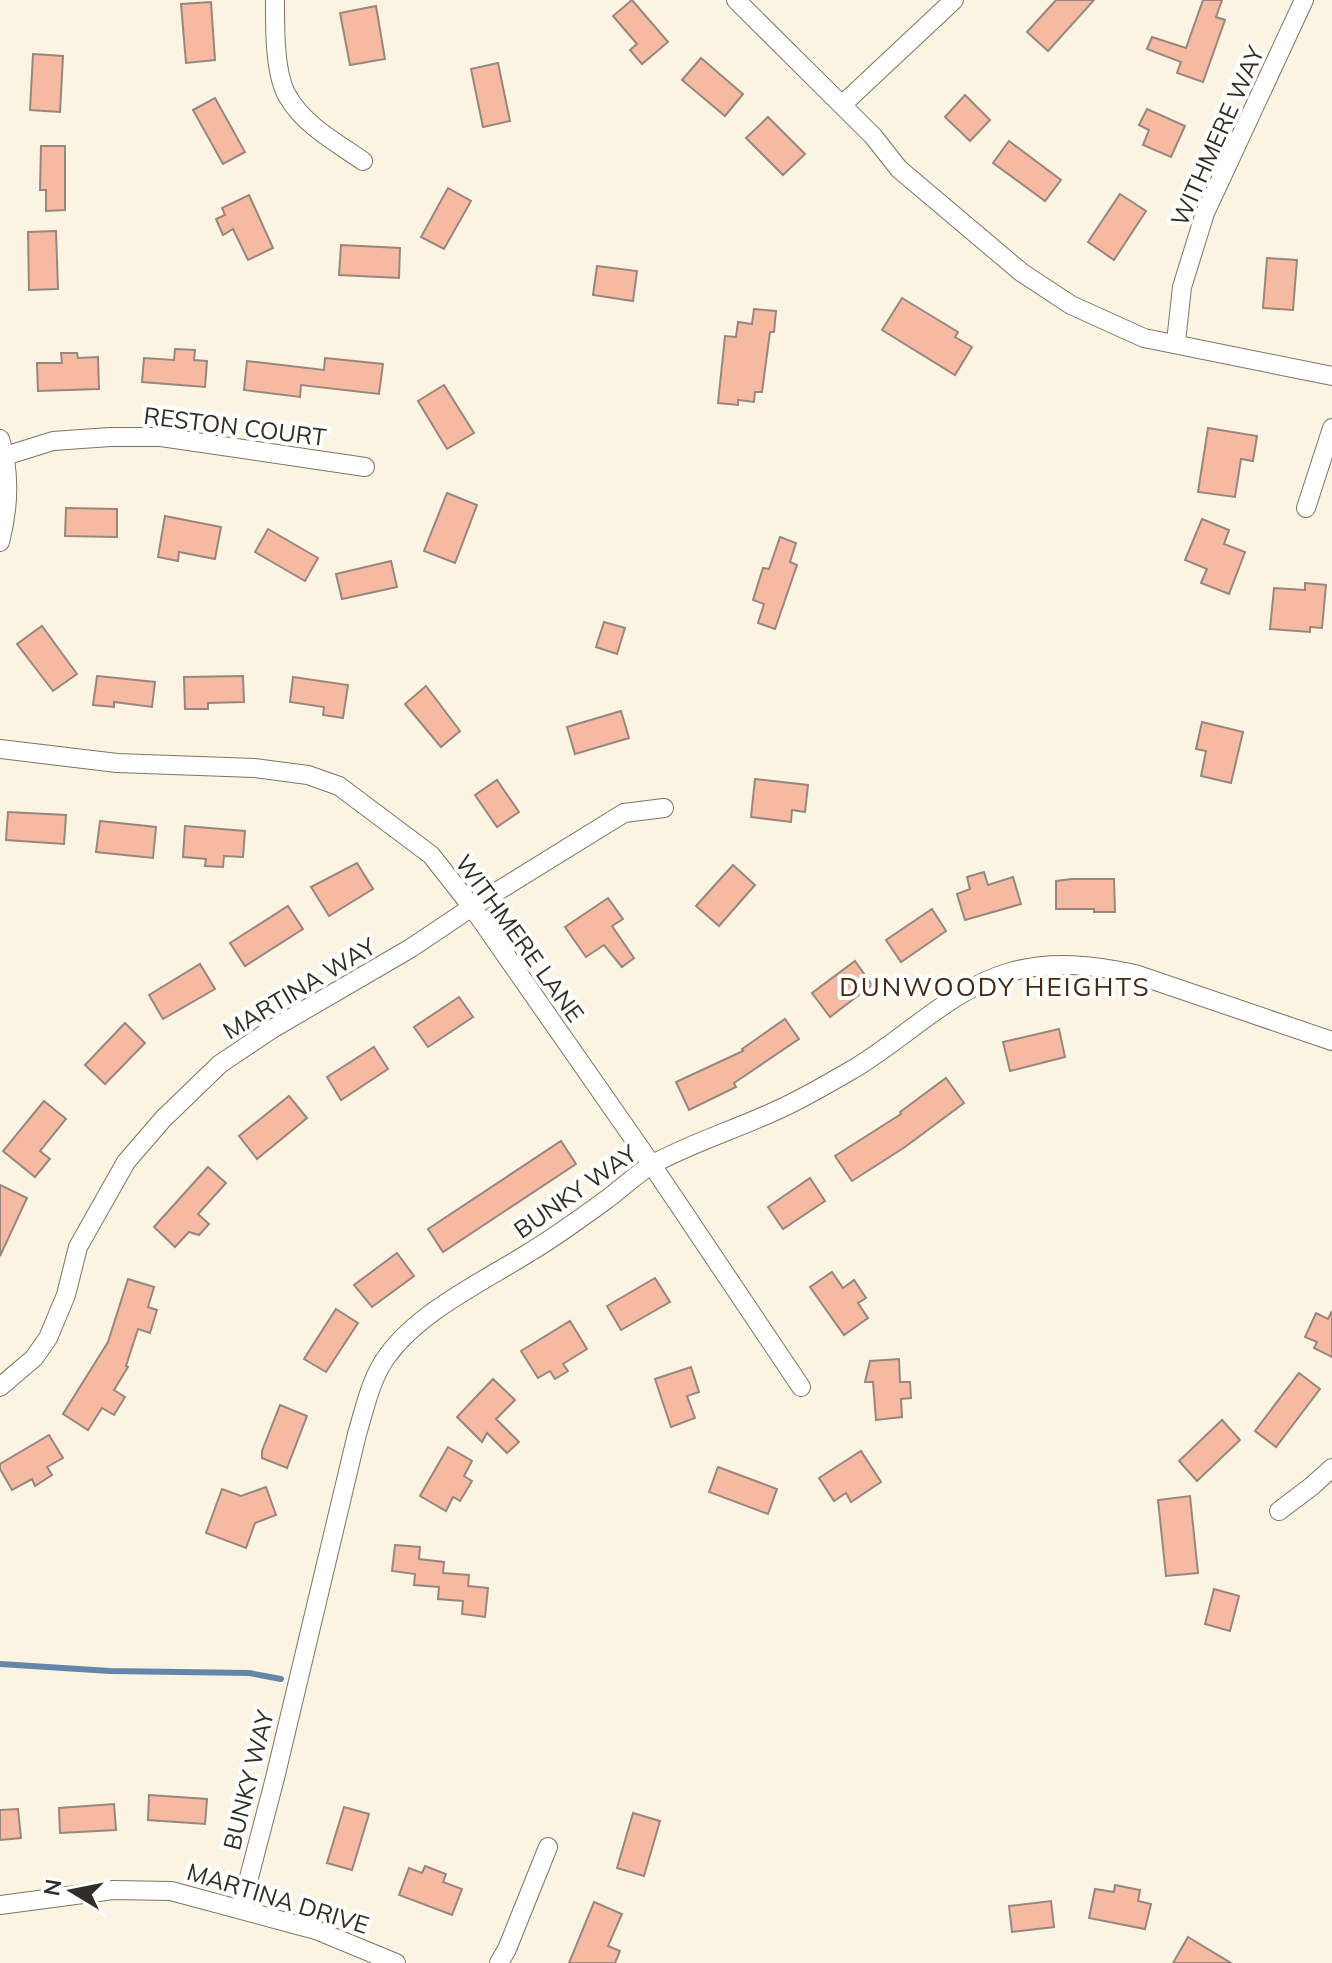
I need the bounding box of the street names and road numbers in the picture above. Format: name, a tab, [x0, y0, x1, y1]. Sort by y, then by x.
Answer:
street label: WITHMERE WAY	[1164, 41, 1270, 230]
street label: RESTON COURT	[142, 400, 329, 452]
street label: WITHMERE LANE	[449, 848, 591, 1028]
street label: MARTINA WAY	[217, 930, 381, 1045]
street label: BUNKY WAY	[508, 1137, 643, 1244]
street label: BUNKY WAY	[216, 1707, 280, 1853]
street label: MARTINA DRIVE	[183, 1856, 373, 1940]

